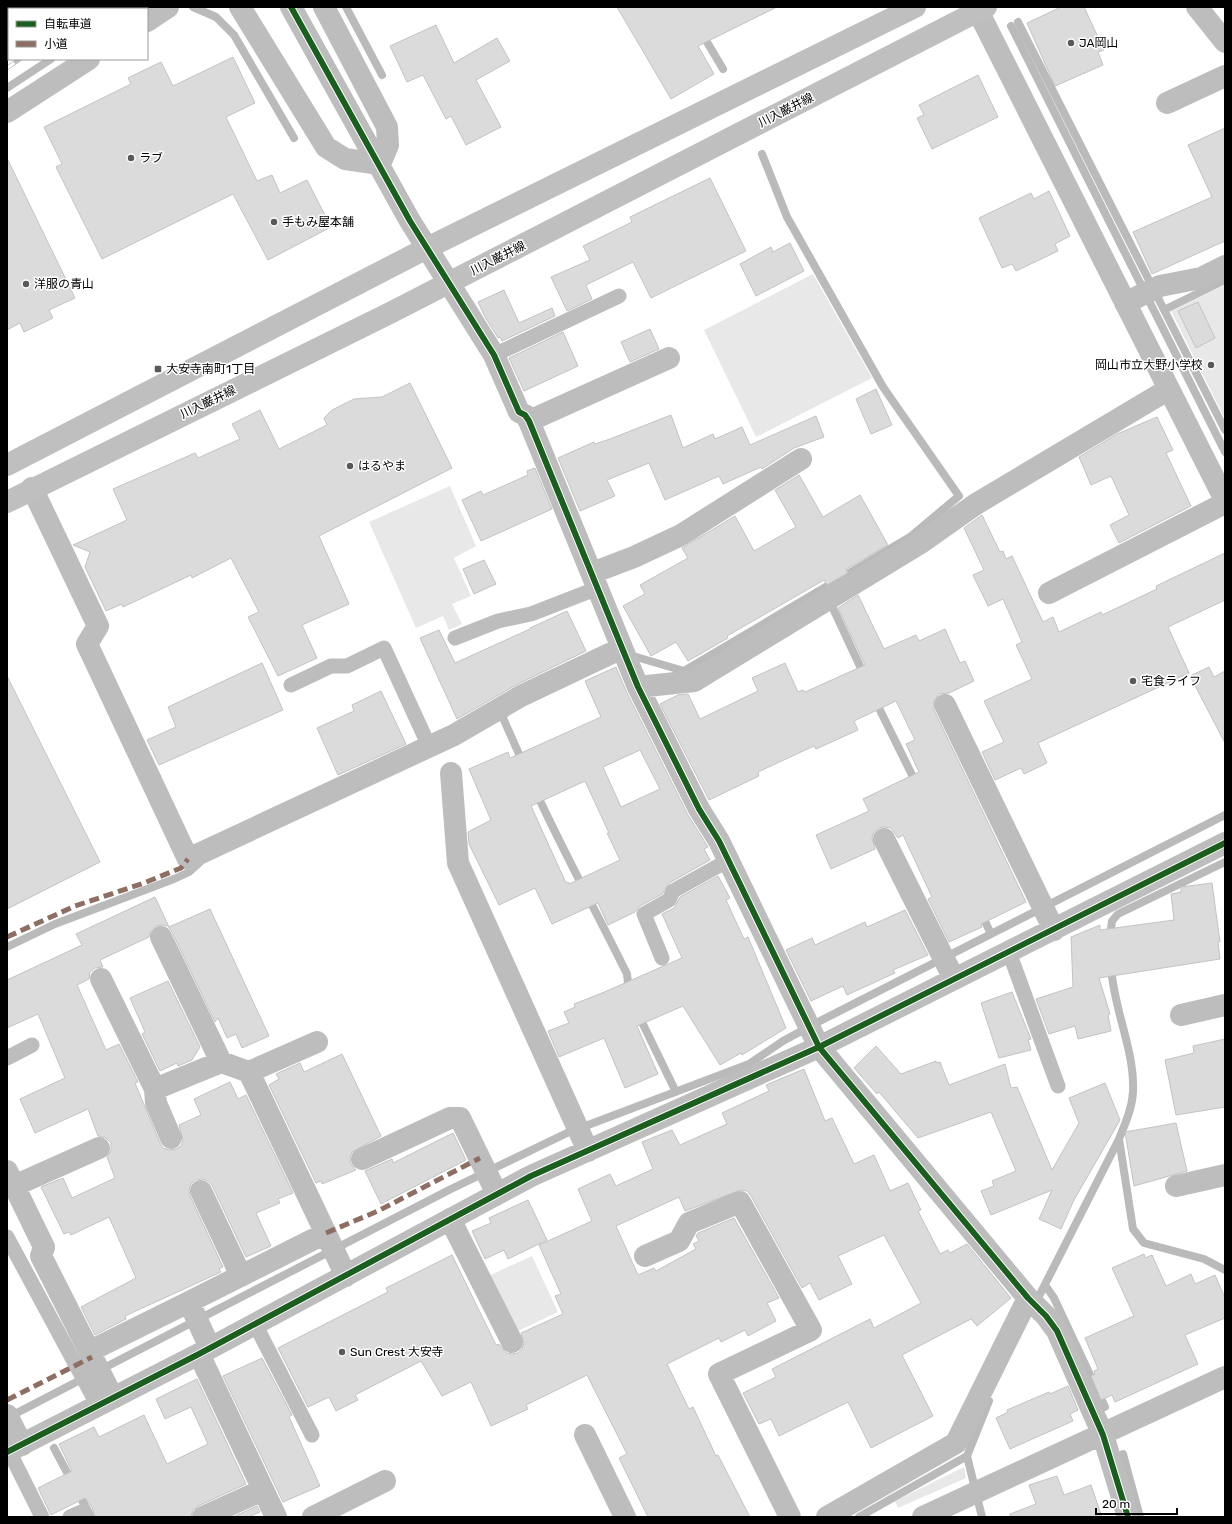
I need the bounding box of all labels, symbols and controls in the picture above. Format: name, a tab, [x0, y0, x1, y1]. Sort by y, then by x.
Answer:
legend	[8, 8, 148, 60]
text: 自転車道	[44, 17, 92, 31]
place label: JA岡山	[1079, 36, 1119, 50]
text: 小道	[44, 37, 68, 51]
marker: JA岡山	[1066, 38, 1076, 48]
street label: 川入巌井線	[756, 90, 816, 130]
place label: ラブ	[139, 151, 163, 165]
marker: ラブ	[126, 153, 136, 163]
place label: 手もみ屋本舗	[282, 215, 354, 229]
marker: 手もみ屋本舗	[269, 217, 279, 227]
street label: 川入巌井線	[468, 238, 528, 278]
place label: 洋服の青山	[34, 277, 94, 291]
marker: 洋服の青山	[21, 279, 31, 289]
place label: 岡山市立大野小学校	[1095, 358, 1203, 372]
marker: 岡山市立大野小学校	[1206, 360, 1216, 370]
place label: 大安寺南町1丁目	[166, 362, 255, 376]
marker: 大安寺南町1丁目	[153, 364, 163, 374]
street label: 川入巌井線	[178, 383, 238, 421]
place label: はるやま	[358, 459, 406, 473]
marker: はるやま	[345, 461, 355, 471]
place label: 宅食ライフ	[1141, 674, 1201, 688]
marker: 宅食ライフ	[1128, 676, 1138, 686]
place label: Sun Crest 大安寺	[350, 1345, 444, 1359]
marker: Sun Crest 大安寺	[337, 1347, 347, 1357]
scale bar	[1096, 1490, 1177, 1516]
text: 20 m	[1102, 1497, 1130, 1511]

